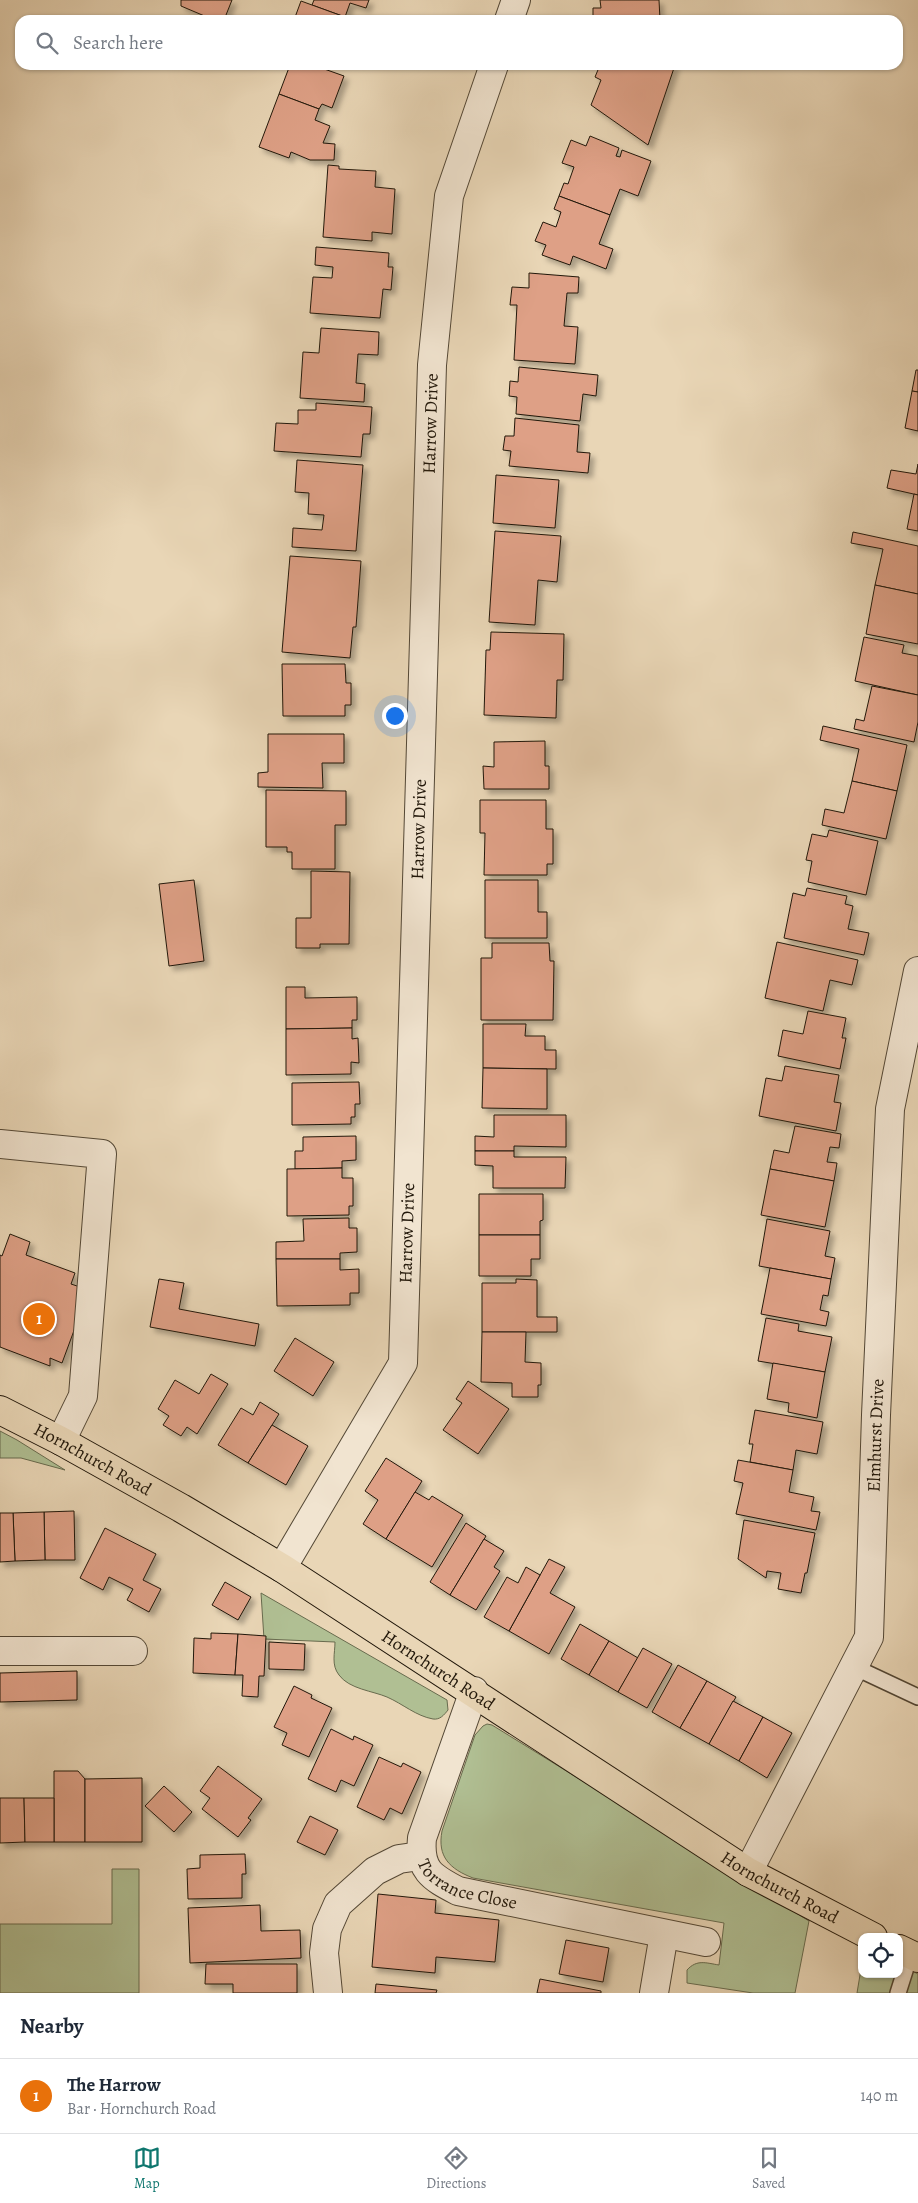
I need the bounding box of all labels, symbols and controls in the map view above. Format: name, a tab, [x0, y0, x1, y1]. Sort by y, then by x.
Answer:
search box	[15, 15, 903, 70]
icon: search	[33, 29, 61, 57]
text: Search here	[73, 30, 163, 56]
street label: Harrow Drive	[417, 373, 444, 474]
your location	[382, 703, 408, 729]
street label: Harrow Drive	[405, 779, 432, 880]
street label: Harrow Drive	[393, 1182, 420, 1284]
pin: 1	[23, 1300, 55, 1338]
street label: Elmhurst Drive	[862, 1378, 890, 1493]
street label: Hornchurch Road	[30, 1417, 156, 1501]
street label: Hornchurch Road	[377, 1624, 500, 1716]
street label: Hornchurch Road	[716, 1845, 843, 1929]
street label: Torrance Close	[412, 1855, 519, 1915]
map controls	[858, 1933, 903, 1978]
button: locate	[858, 1933, 903, 1978]
text: Nearby	[20, 2012, 83, 2040]
text: The Harrow	[67, 2072, 161, 2098]
text: 1	[33, 2085, 39, 2107]
text: 140 m	[860, 2085, 898, 2107]
text: Bar · Hornchurch Road	[67, 2098, 216, 2120]
tab: Map	[133, 2144, 161, 2193]
tab: Directions	[426, 2144, 486, 2193]
tab: Saved	[752, 2144, 785, 2193]

